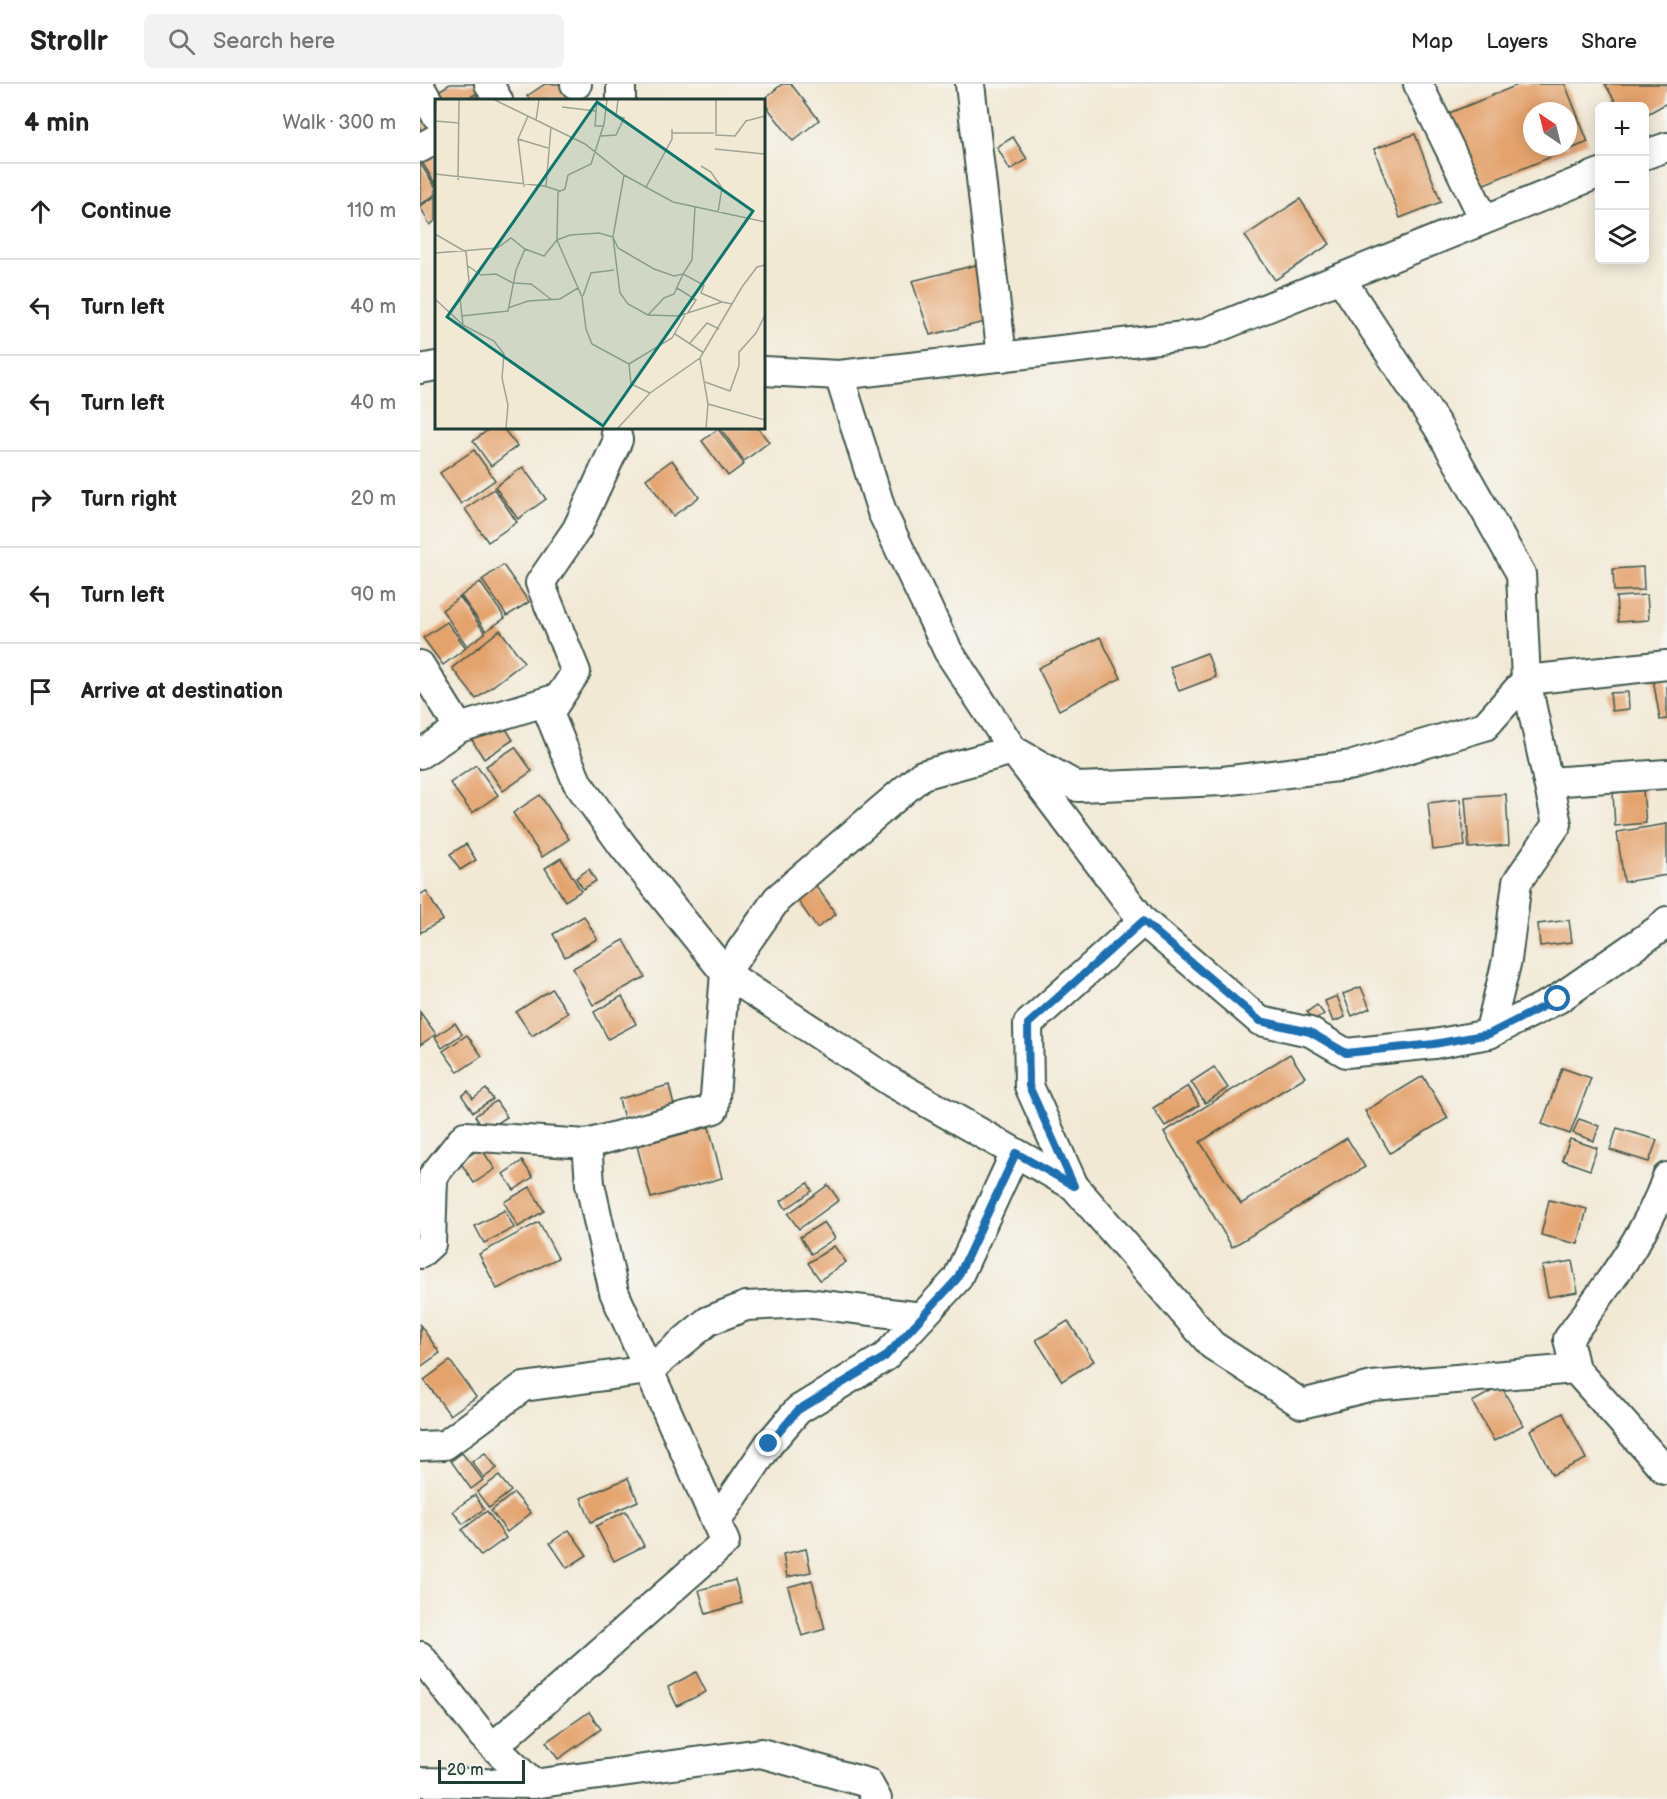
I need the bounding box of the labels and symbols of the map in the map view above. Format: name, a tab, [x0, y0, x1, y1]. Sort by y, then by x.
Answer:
inset map	[435, 99, 765, 429]
north arrow	[1523, 102, 1577, 156]
route start	[1544, 985, 1570, 1011]
route end	[755, 1430, 781, 1456]
scale bar	[438, 1757, 525, 1784]

